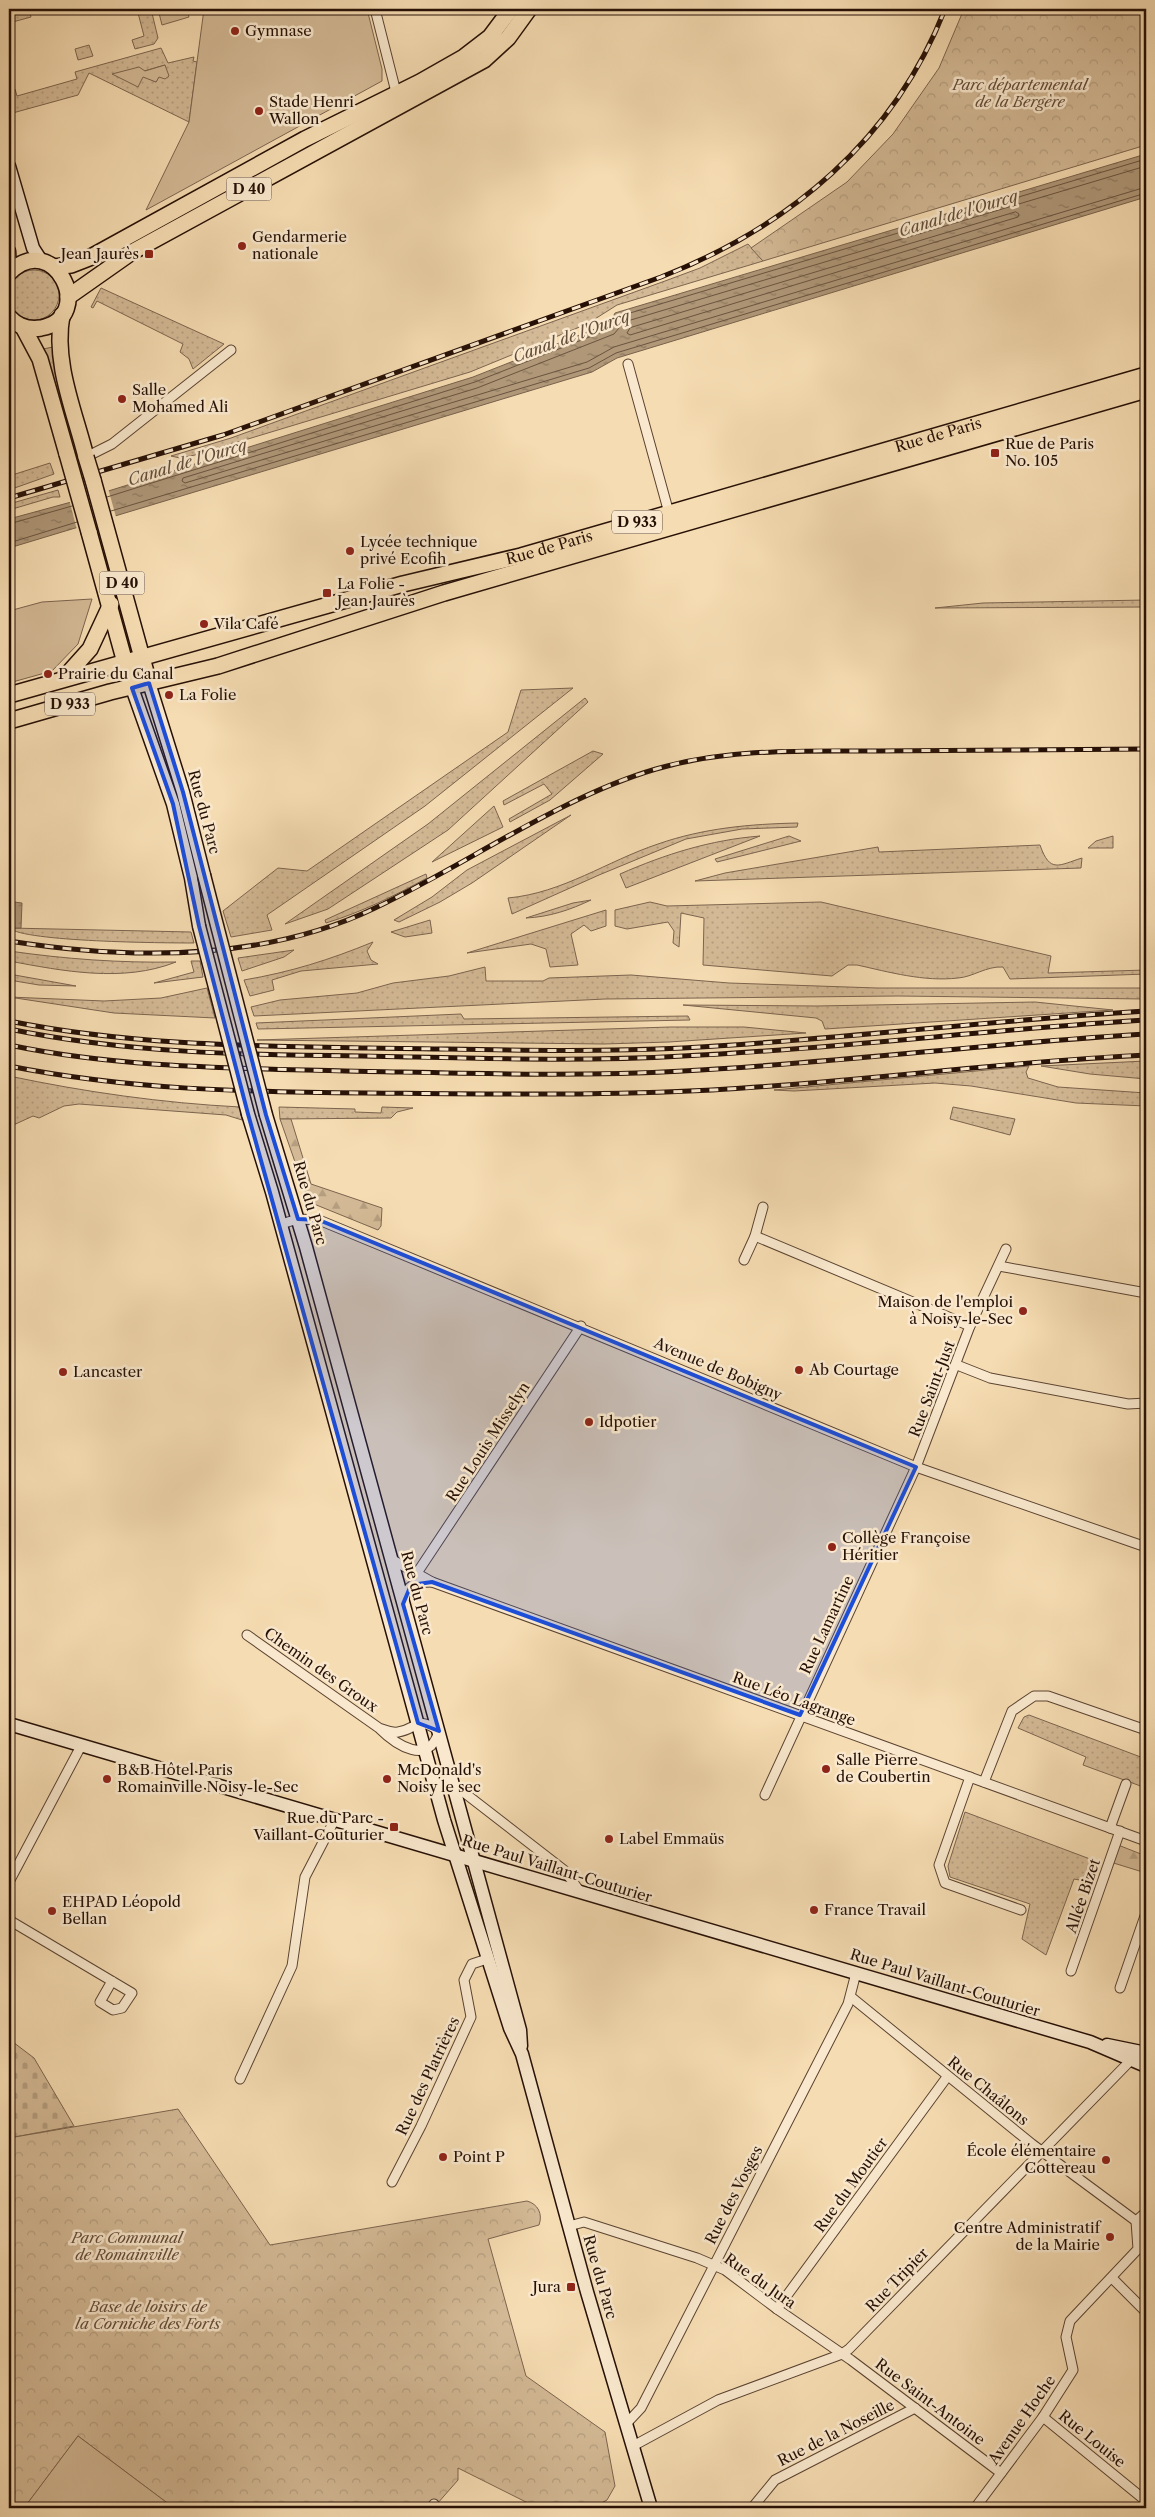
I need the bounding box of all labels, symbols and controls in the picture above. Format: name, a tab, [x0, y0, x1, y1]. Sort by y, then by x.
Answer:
place label: Gymnase	[245, 21, 312, 40]
marker: Gymnase	[229, 25, 241, 37]
park label: Parc départemental de la Bergère	[951, 75, 1090, 111]
place label: Stade Henri Wallon	[268, 92, 354, 128]
marker: Stade Henri Wallon	[253, 105, 265, 117]
road number: D 40	[226, 178, 272, 200]
water label: Canal de l'Ourcq	[896, 185, 1021, 241]
place label: Gendarmerie nationale	[252, 227, 347, 263]
marker: Gendarmerie nationale	[236, 240, 248, 252]
place label: Jean Jaurès	[59, 244, 139, 263]
marker: Jean Jaurès	[143, 248, 155, 260]
water label: Canal de l'Ourcq	[510, 305, 633, 366]
place label: Salle Mohamed Ali	[132, 380, 229, 416]
marker: Salle Mohamed Ali	[116, 393, 128, 405]
street label: Rue de Paris	[893, 413, 984, 456]
water label: Canal de l'Ourcq	[125, 434, 250, 490]
place label: Rue de Paris No. 105	[1005, 434, 1094, 470]
marker: Rue de Paris No. 105	[989, 447, 1001, 459]
road number: D 933	[612, 511, 662, 534]
street label: Rue de Paris	[504, 526, 595, 568]
place label: Lycée technique privé Ecofih	[360, 532, 477, 568]
marker: Lycée technique privé Ecofih	[344, 545, 356, 557]
road number: D 40	[100, 572, 144, 594]
place label: La Folie - Jean Jaurès	[335, 574, 415, 610]
marker: La Folie - Jean Jaurès	[321, 587, 333, 599]
place label: Vila Café	[213, 614, 279, 633]
marker: Vila Café	[198, 618, 210, 630]
place label: Prairie du Canal	[58, 664, 174, 683]
marker: Prairie du Canal	[42, 668, 54, 680]
place label: La Folie	[179, 685, 236, 704]
marker: La Folie	[163, 689, 175, 701]
road number: D 933	[45, 692, 95, 716]
street label: Rue du Parc	[184, 768, 225, 856]
street label: Rue du Parc	[289, 1159, 332, 1247]
place label: Maison de l'emploi à Noisy-le-Sec	[878, 1292, 1013, 1328]
marker: Maison de l'emploi à Noisy-le-Sec	[1017, 1305, 1029, 1317]
street label: Avenue de Bobigny	[650, 1333, 786, 1404]
street label: Rue Saint-Just	[904, 1337, 959, 1440]
place label: Ab Courtage	[808, 1360, 899, 1379]
place label: Lancaster	[73, 1362, 143, 1381]
marker: Ab Courtage	[793, 1364, 805, 1376]
marker: Lancaster	[57, 1366, 69, 1378]
street label: Rue Louis Misselyn	[442, 1378, 534, 1505]
place label: Idpotier	[599, 1412, 657, 1431]
marker: Idpotier	[583, 1416, 595, 1428]
place label: Collège Françoise Héritier	[842, 1528, 970, 1564]
marker: Collège Françoise Héritier	[826, 1541, 838, 1553]
street label: Rue du Parc	[397, 1549, 438, 1637]
street label: Rue Lamartine	[795, 1573, 858, 1677]
street label: Chemin des Groux	[261, 1623, 382, 1716]
street label: Rue Léo Lagrange	[730, 1667, 858, 1730]
place label: Salle Pierre de Coubertin	[836, 1750, 931, 1786]
place label: B&B Hôtel Paris Romainville Noisy-le-Sec	[117, 1760, 299, 1796]
place label: McDonald's Noisy le sec	[397, 1760, 482, 1796]
marker: Salle Pierre de Coubertin	[820, 1763, 832, 1775]
marker: B&B Hôtel Paris Romainville Noisy-le-Sec	[101, 1773, 113, 1785]
marker: McDonald's Noisy le sec	[381, 1773, 393, 1785]
place label: Rue du Parc - Vaillant-Couturier	[253, 1808, 385, 1844]
marker: Rue du Parc - Vaillant-Couturier	[388, 1821, 400, 1833]
place label: Label Emmaüs	[619, 1829, 724, 1848]
street label: Rue Paul Vaillant-Couturier	[460, 1831, 655, 1907]
marker: Label Emmaüs	[603, 1833, 615, 1845]
street label: Allée Bizet	[1061, 1856, 1104, 1936]
place label: EHPAD Léopold Bellan	[62, 1892, 181, 1928]
place label: France Travail	[824, 1900, 926, 1919]
marker: France Travail	[808, 1904, 820, 1916]
marker: EHPAD Léopold Bellan	[46, 1905, 58, 1917]
street label: Rue Paul Vaillant-Couturier	[848, 1945, 1043, 2021]
street label: Rue des Platrières	[392, 2014, 463, 2138]
street label: Rue Chaâlons	[944, 2052, 1033, 2129]
street label: Rue du Moutier	[810, 2133, 892, 2236]
place label: École élémentaire Cottereau	[966, 2141, 1096, 2177]
street label: Rue des Vosges	[701, 2142, 767, 2247]
place label: Point P	[453, 2147, 505, 2166]
marker: Point P	[437, 2151, 449, 2163]
marker: École élémentaire Cottereau	[1100, 2154, 1112, 2166]
place label: Centre Administratif de la Mairie	[954, 2218, 1102, 2254]
park label: Parc Communal de Romainville	[70, 2228, 185, 2264]
marker: Centre Administratif de la Mairie	[1104, 2231, 1116, 2243]
street label: Rue du Parc	[579, 2233, 622, 2321]
street label: Rue Tripier	[861, 2243, 932, 2316]
street label: Rue du Jura	[721, 2249, 800, 2312]
place label: Jura	[530, 2277, 561, 2296]
marker: Jura	[565, 2281, 577, 2293]
park label: Base de loisirs de la Corniche des Forts	[75, 2297, 221, 2333]
street label: Rue Saint-Antoine	[872, 2354, 989, 2449]
street label: Avenue Hoche	[983, 2371, 1059, 2469]
street label: Rue de la Noseille	[774, 2395, 897, 2470]
street label: Rue Louise	[1055, 2406, 1130, 2471]

